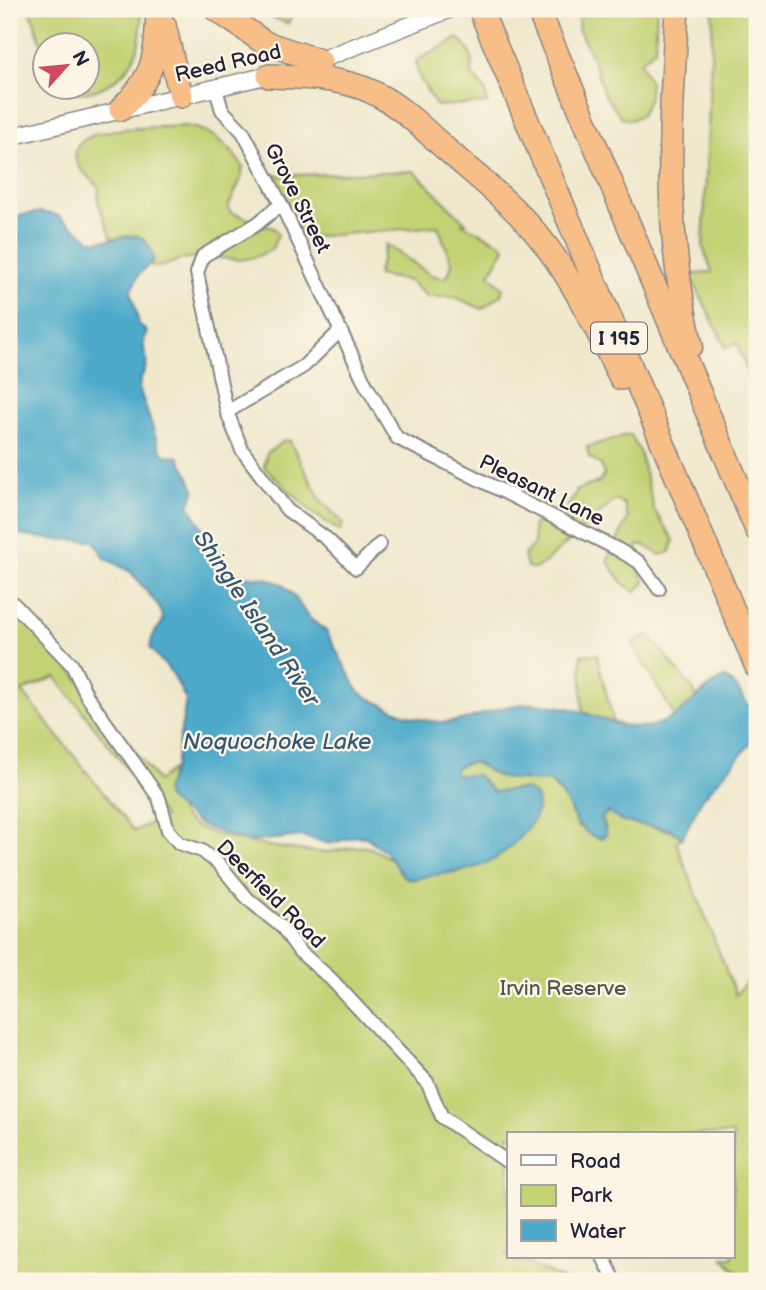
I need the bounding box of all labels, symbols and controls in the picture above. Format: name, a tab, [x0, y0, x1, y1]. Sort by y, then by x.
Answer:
north arrow	[32, 32, 102, 102]
street label: Reed Road	[173, 39, 284, 88]
text: N	[66, 47, 93, 71]
street label: Grove Street	[259, 139, 336, 258]
road number: I 195	[591, 322, 647, 354]
street label: Pleasant Lane	[475, 449, 608, 531]
water label: Shingle Island River	[187, 525, 326, 713]
water label: Noquochoke Lake	[183, 728, 371, 756]
street label: Deerfield Road	[211, 835, 330, 954]
park label: Irvin Reserve	[500, 976, 626, 1001]
legend	[507, 1132, 734, 1258]
text: Road	[570, 1149, 621, 1174]
text: Park	[570, 1183, 613, 1208]
text: Water	[570, 1219, 626, 1244]

